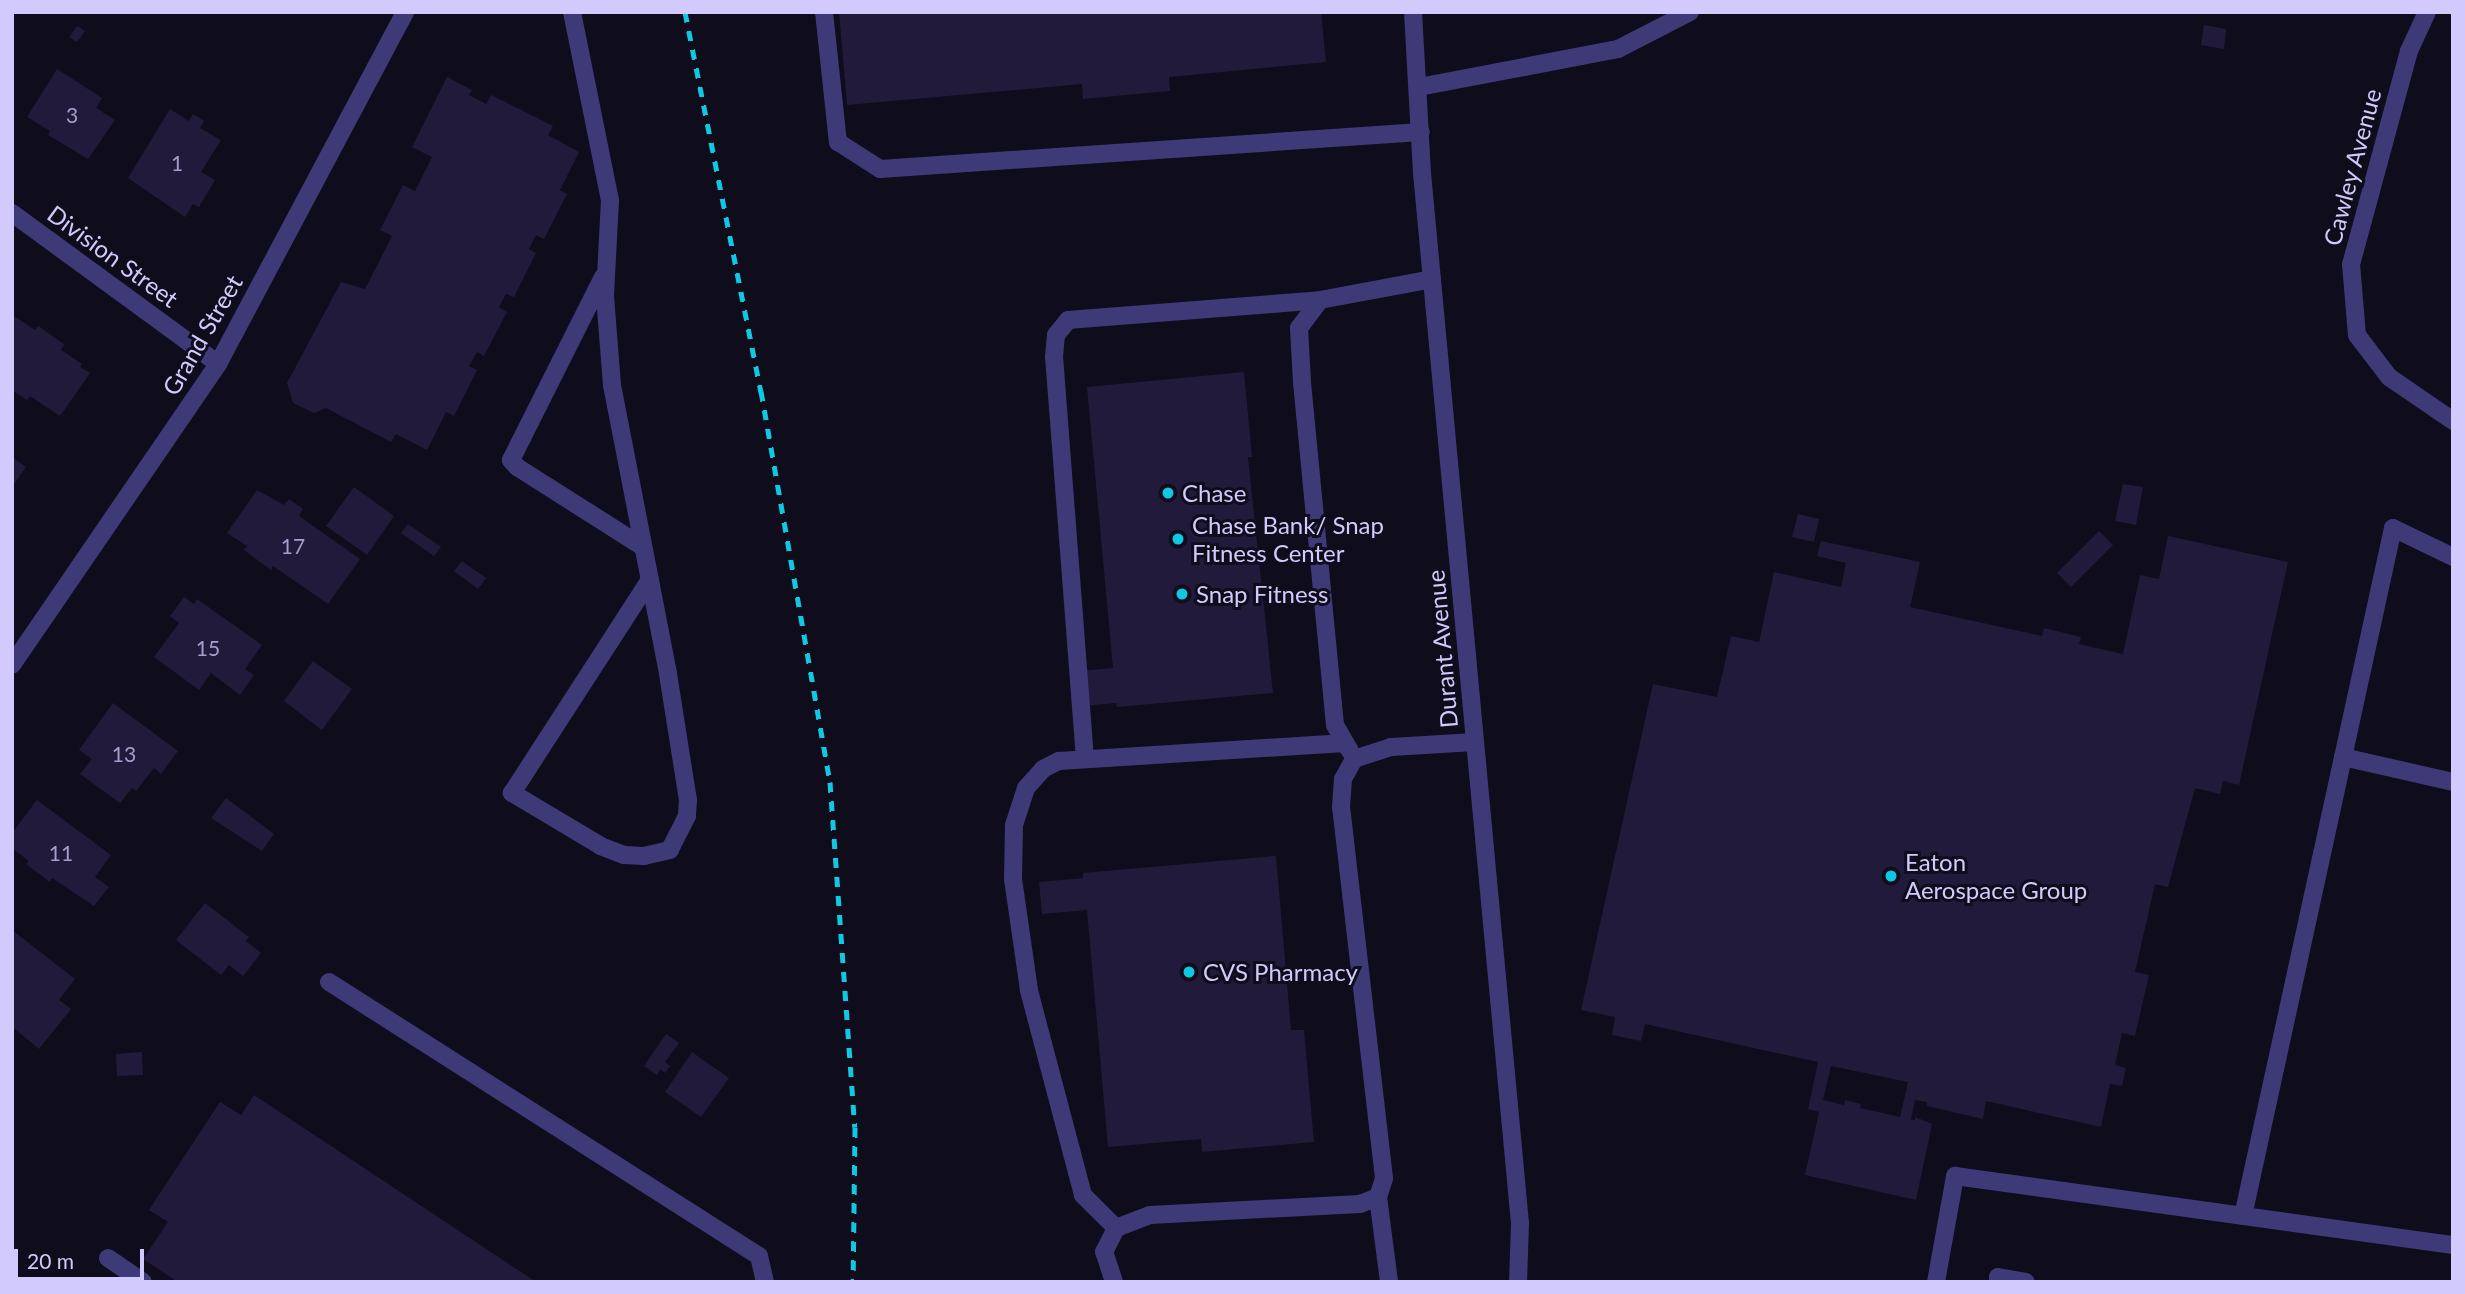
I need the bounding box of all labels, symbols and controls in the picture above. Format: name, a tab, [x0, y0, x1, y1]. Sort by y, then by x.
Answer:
street label: Cawley Avenue	[2317, 85, 2387, 249]
house number: 3	[66, 102, 78, 128]
house number: 1	[171, 150, 183, 176]
street label: Division Street	[42, 199, 184, 313]
street label: Grand Street	[156, 270, 248, 400]
place label: Chase	[1182, 479, 1246, 507]
marker: Chase	[1160, 485, 1176, 501]
place label: Chase Bank/ Snap Fitness Center	[1192, 511, 1384, 567]
marker: Chase Bank/ Snap Fitness Center	[1170, 531, 1186, 547]
house number: 17	[281, 533, 305, 559]
street label: Durant Avenue	[1421, 568, 1463, 730]
place label: Snap Fitness	[1196, 580, 1328, 608]
marker: Snap Fitness	[1174, 586, 1190, 602]
house number: 15	[196, 635, 220, 661]
house number: 13	[112, 741, 136, 767]
house number: 11	[49, 840, 73, 866]
place label: Eaton Aerospace Group	[1905, 848, 2087, 904]
marker: Eaton Aerospace Group	[1883, 868, 1899, 884]
place label: CVS Pharmacy	[1203, 958, 1358, 986]
marker: CVS Pharmacy	[1181, 964, 1197, 980]
scale bar	[18, 1234, 147, 1278]
text: 20 m	[27, 1248, 74, 1273]

